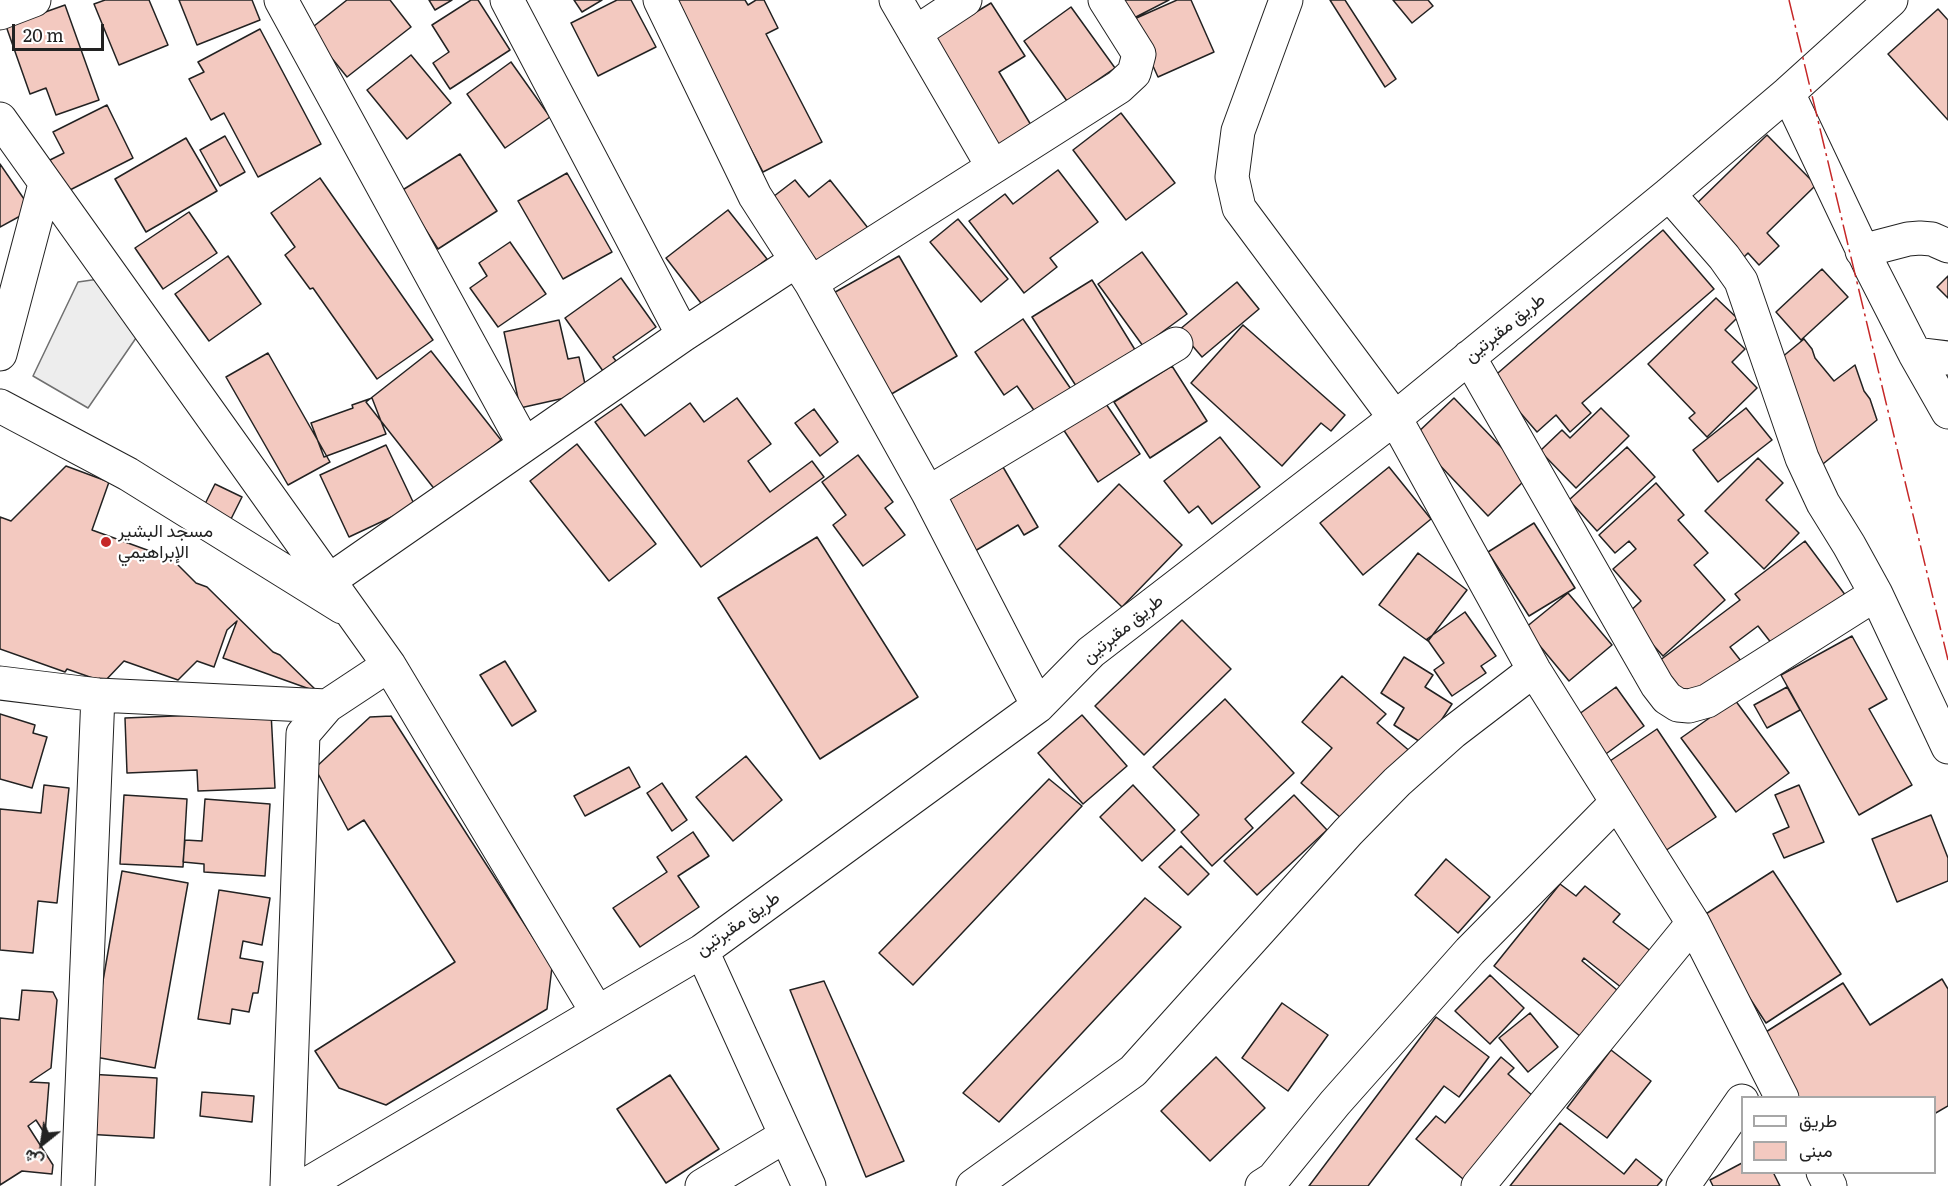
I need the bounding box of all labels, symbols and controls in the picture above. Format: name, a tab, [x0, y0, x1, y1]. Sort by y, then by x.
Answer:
scale bar	[15, 12, 106, 50]
text: 20 m	[23, 21, 64, 48]
street label: طريق مقبرتين	[1460, 289, 1550, 367]
place label: مسجد البشير الإبراهيمي	[118, 521, 213, 564]
marker: مسجد البشير الإبراهيمي	[99, 535, 113, 549]
street label: طريق مقبرتين	[1078, 590, 1168, 668]
street label: طريق مقبرتين	[692, 887, 784, 961]
legend	[1741, 1096, 1936, 1174]
text: طريق	[1799, 1106, 1837, 1133]
north arrow	[12, 1114, 72, 1174]
text: مبنى	[1799, 1136, 1833, 1163]
text: ش	[19, 1144, 47, 1175]

